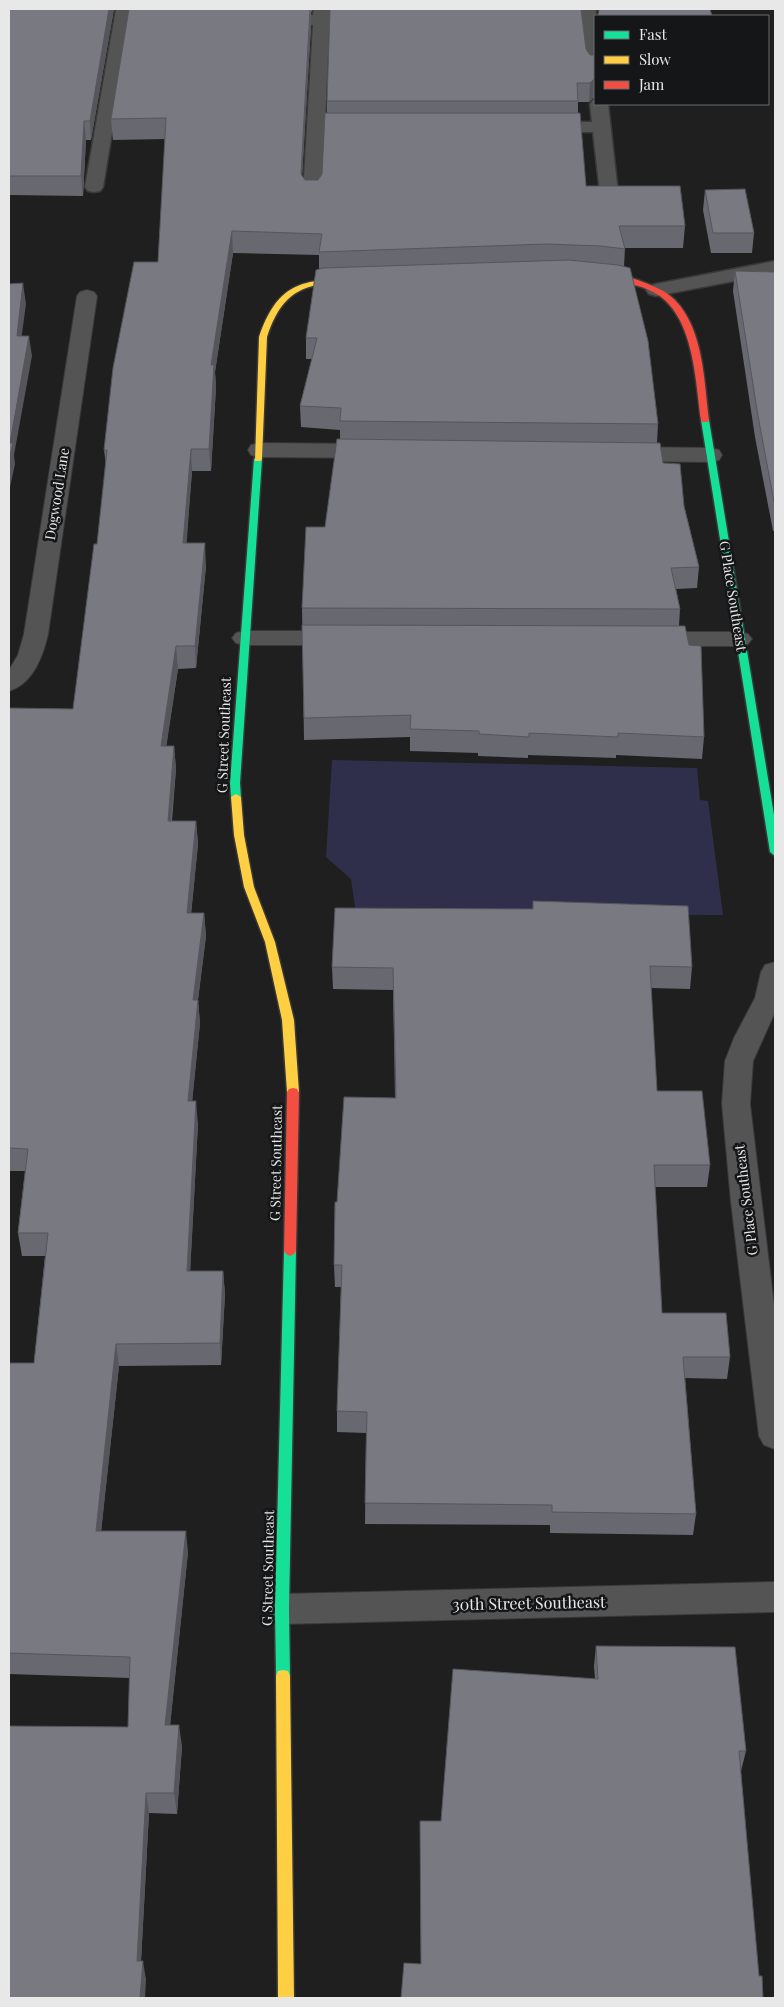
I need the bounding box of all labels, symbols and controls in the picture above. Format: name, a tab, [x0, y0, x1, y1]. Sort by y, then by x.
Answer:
legend	[594, 15, 769, 105]
text: Fast	[639, 24, 668, 44]
text: Slow	[639, 49, 671, 69]
text: Jam	[638, 74, 665, 94]
street label: Dogwood Lane	[40, 446, 73, 541]
street label: G Place Southeast	[715, 539, 752, 654]
street label: G Street Southeast	[212, 676, 235, 793]
street label: G Street Southeast	[265, 1104, 286, 1221]
street label: G Place Southeast	[729, 1143, 762, 1257]
street label: G Street Southeast	[257, 1509, 278, 1626]
street label: 30th Street Southeast	[452, 1591, 606, 1614]

